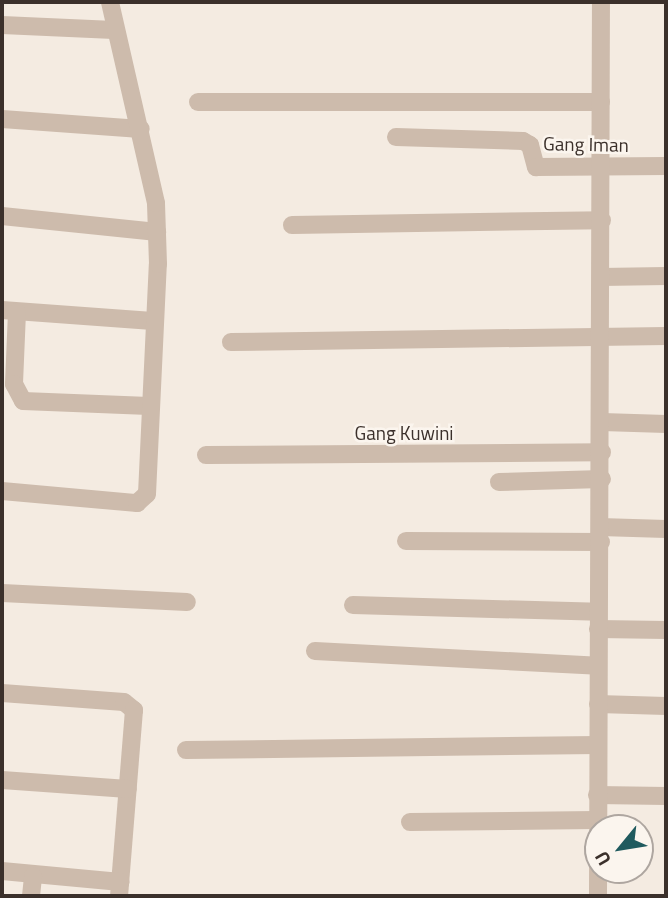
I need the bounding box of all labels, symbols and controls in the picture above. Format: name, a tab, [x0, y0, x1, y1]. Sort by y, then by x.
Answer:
street label: Gang Iman	[543, 132, 629, 156]
street label: Gang Kuwini	[354, 422, 454, 444]
north arrow	[584, 814, 654, 884]
text: U	[586, 846, 618, 871]

